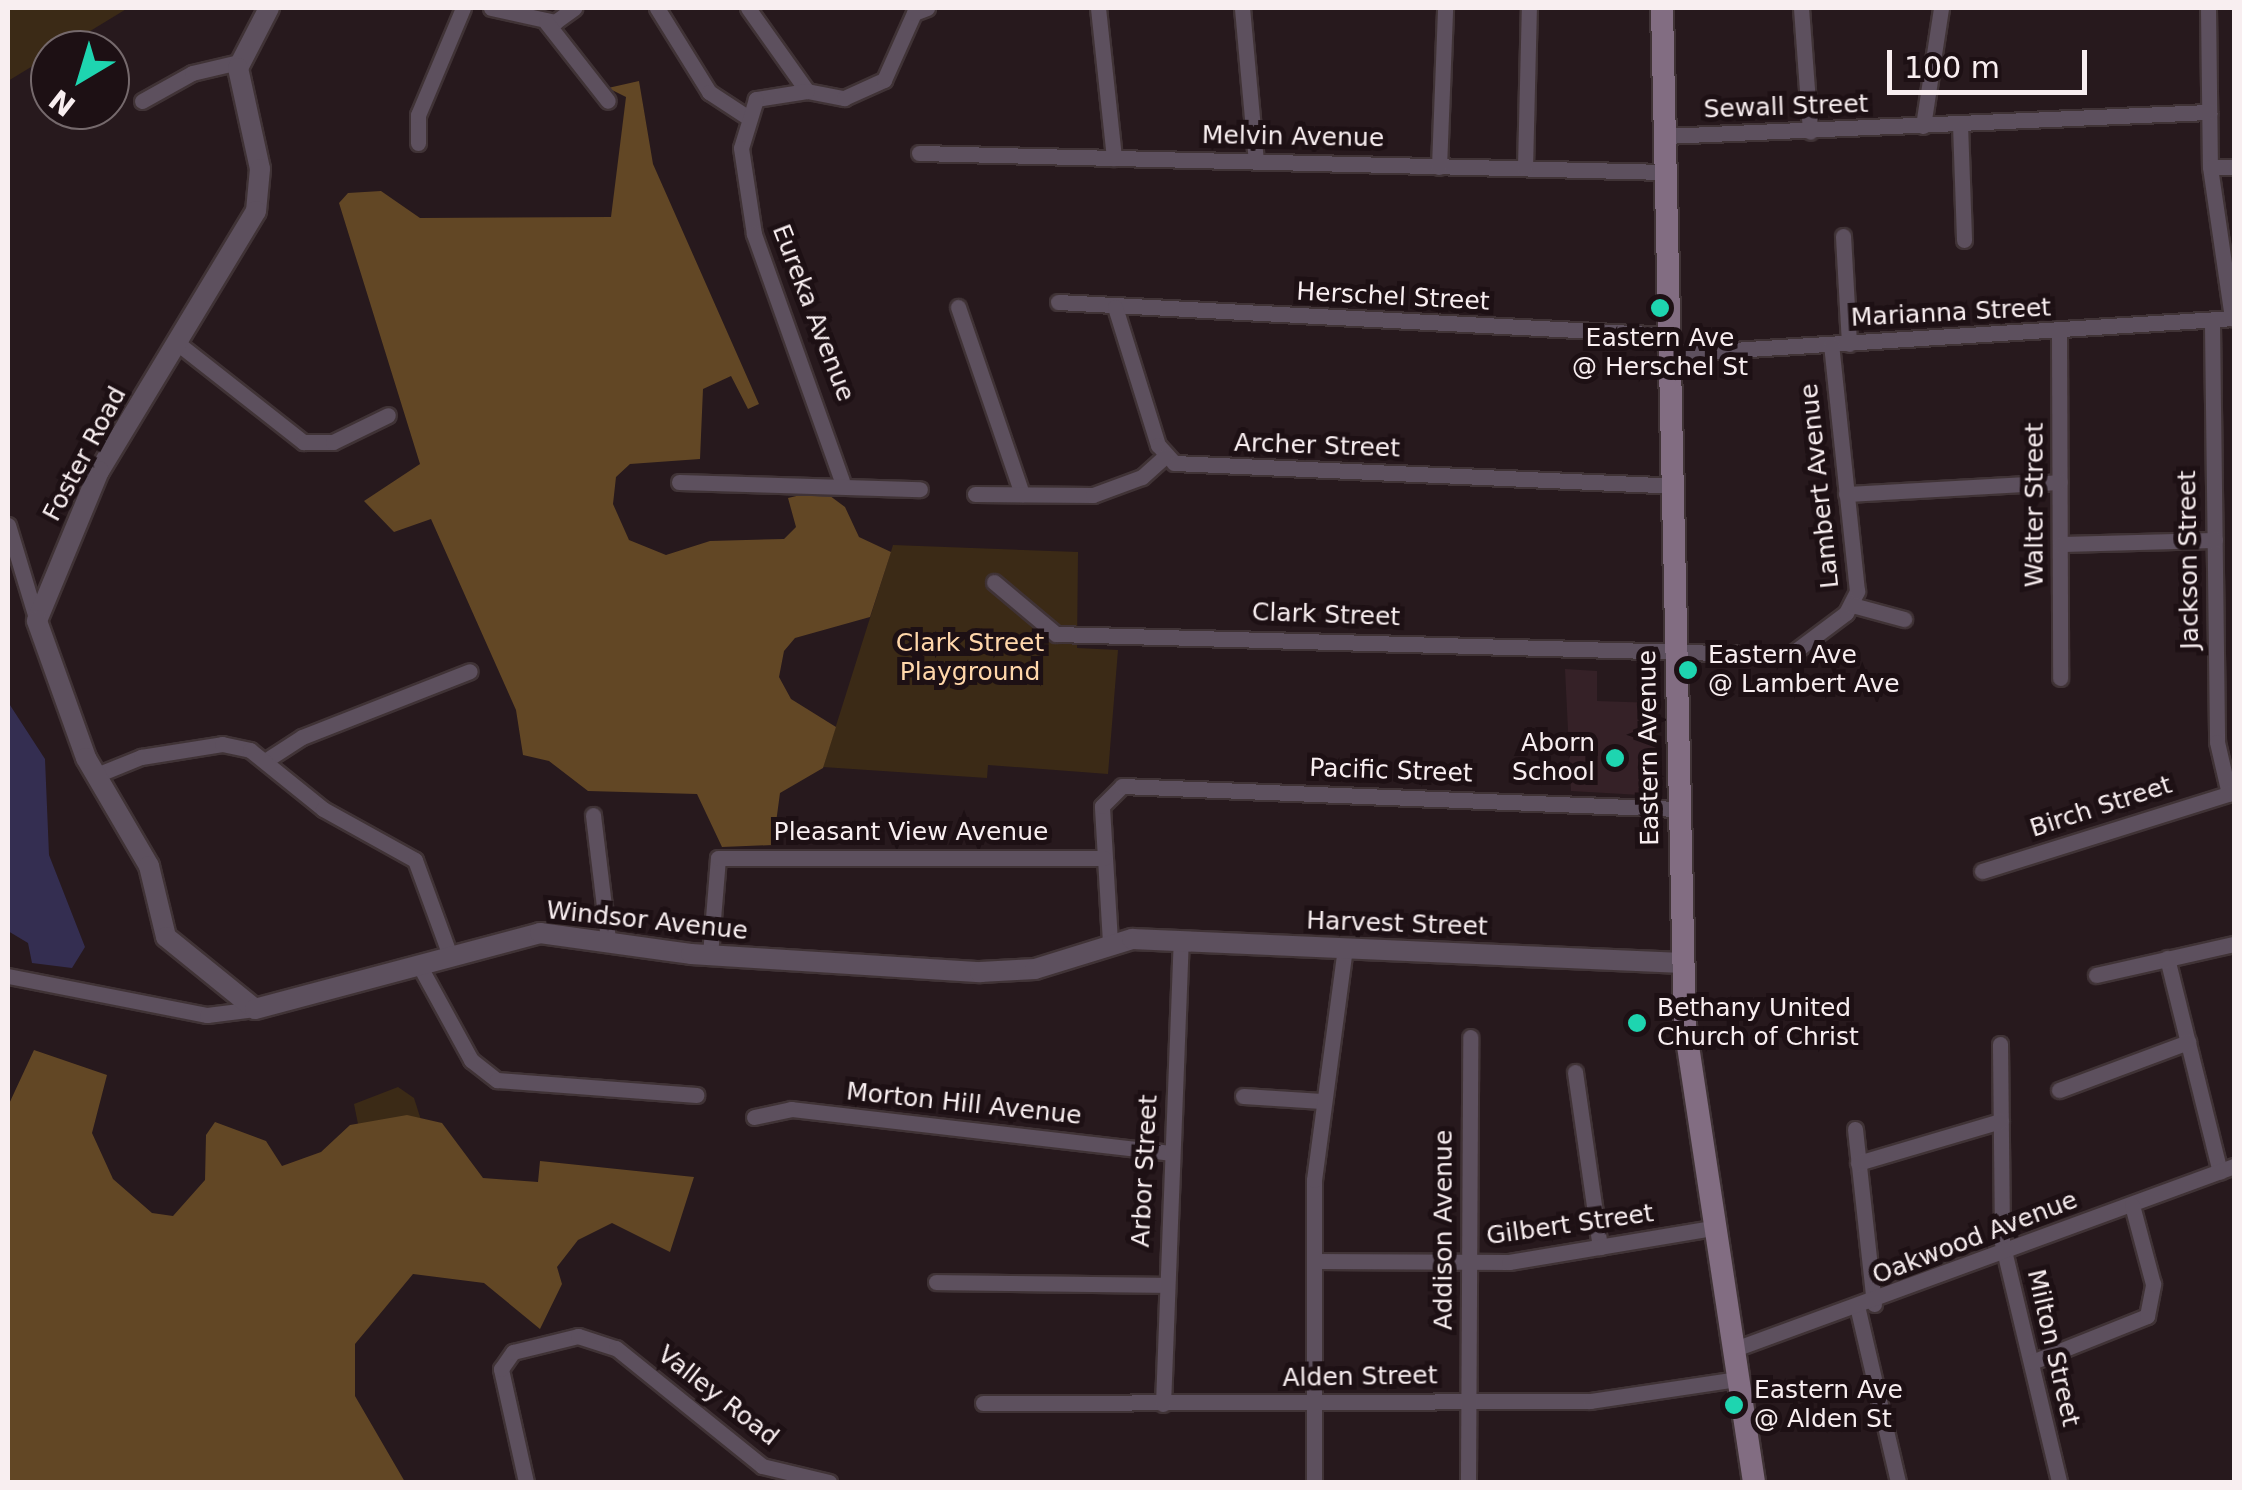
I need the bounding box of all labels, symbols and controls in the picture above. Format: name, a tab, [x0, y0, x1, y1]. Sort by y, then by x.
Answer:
north arrow	[30, 30, 130, 130]
scale bar	[1892, 30, 2092, 92]
text: 100 m	[1904, 50, 2000, 85]
text: N	[43, 82, 82, 123]
street label: Sewall Street	[1703, 89, 1869, 125]
street label: Melvin Avenue	[1202, 120, 1384, 154]
street label: Eureka Avenue	[765, 220, 861, 406]
street label: Herschel Street	[1296, 277, 1490, 317]
street label: Marianna Street	[1850, 293, 2052, 333]
marker: Eastern Ave @ Herschel St	[1649, 297, 1671, 319]
place label: Eastern Ave @ Herschel St	[1572, 324, 1748, 383]
street label: Foster Road	[37, 382, 133, 526]
street label: Lambert Avenue	[1794, 382, 1846, 590]
street label: Walter Street	[2020, 423, 2050, 587]
street label: Archer Street	[1234, 428, 1400, 464]
street label: Jackson Street	[2172, 470, 2206, 650]
street label: Clark Street	[1251, 597, 1401, 633]
park label: Clark Street Playground	[896, 629, 1044, 688]
place label: Eastern Ave @ Lambert Ave	[1708, 641, 1900, 700]
street label: Eastern Avenue	[1632, 650, 1666, 846]
marker: Eastern Ave @ Lambert Ave	[1677, 659, 1699, 681]
place label: Aborn School	[1512, 729, 1595, 788]
marker: Aborn School	[1604, 747, 1626, 769]
street label: Pacific Street	[1309, 753, 1473, 789]
street label: Birch Street	[2026, 770, 2176, 844]
street label: Pleasant View Avenue	[774, 817, 1048, 847]
street label: Windsor Avenue	[545, 896, 749, 946]
street label: Harvest Street	[1306, 906, 1488, 942]
place label: Bethany United Church of Christ	[1657, 994, 1859, 1053]
marker: Bethany United Church of Christ	[1626, 1012, 1648, 1034]
street label: Morton Hill Avenue	[845, 1077, 1083, 1131]
street label: Arbor Street	[1126, 1094, 1164, 1248]
street label: Addison Avenue	[1429, 1130, 1459, 1330]
street label: Oakwood Avenue	[1868, 1185, 2082, 1291]
street label: Gilbert Street	[1484, 1198, 1656, 1252]
street label: Milton Street	[2020, 1267, 2086, 1429]
street label: Valley Road	[652, 1339, 784, 1453]
street label: Alden Street	[1282, 1361, 1438, 1393]
place label: Eastern Ave @ Alden St	[1754, 1376, 1903, 1435]
marker: Eastern Ave @ Alden St	[1723, 1394, 1745, 1416]

